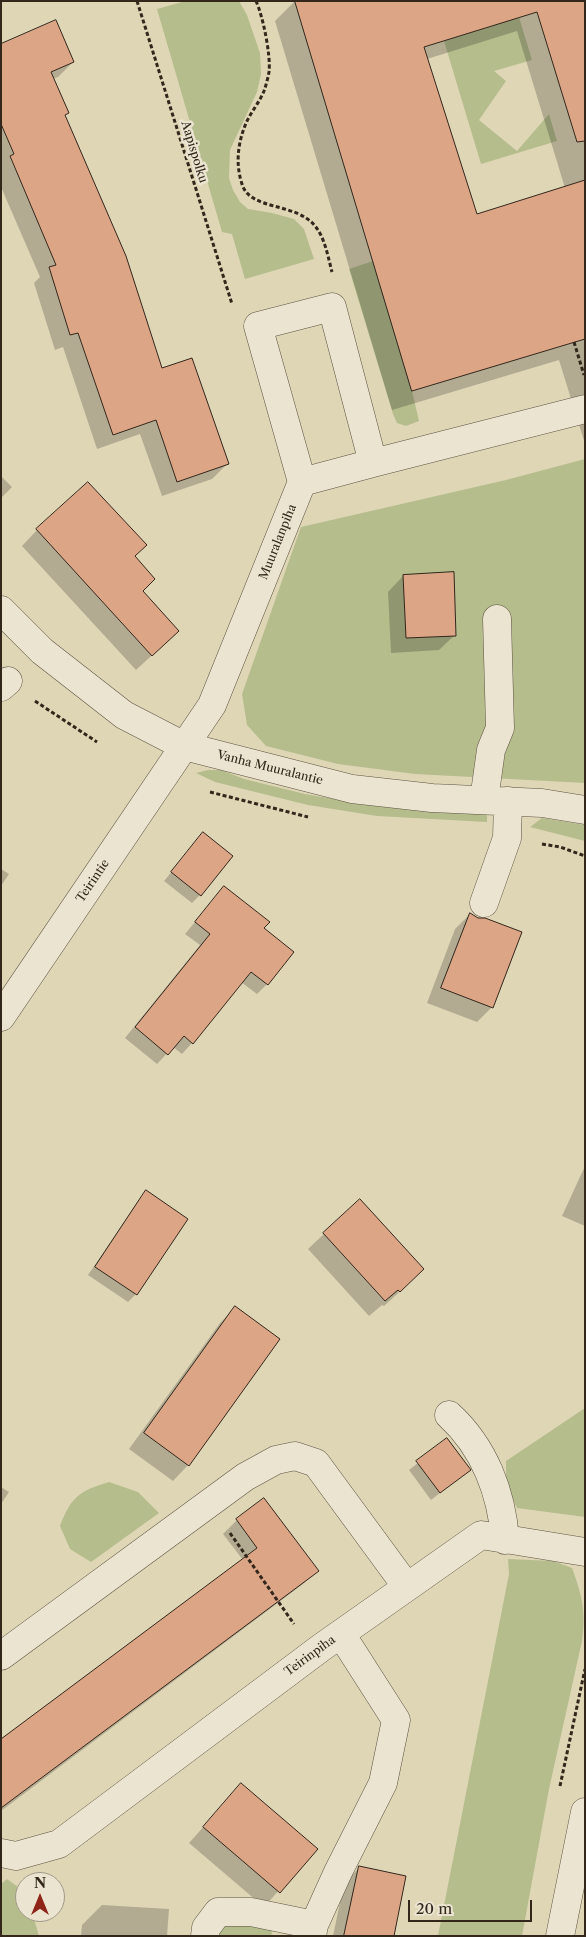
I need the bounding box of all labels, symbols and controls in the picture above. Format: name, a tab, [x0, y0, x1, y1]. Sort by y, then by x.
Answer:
street label: Aapispolku	[178, 119, 210, 185]
street label: Muuralanpiha	[256, 502, 300, 582]
street label: Vanha Muuralantie	[216, 748, 324, 788]
street label: Teirintie	[73, 857, 113, 905]
street label: Teirinpiha	[282, 1633, 338, 1679]
north arrow	[15, 1872, 65, 1922]
text: N	[34, 1874, 46, 1892]
scale bar	[411, 1890, 535, 1922]
text: 20 m	[416, 1899, 452, 1918]

